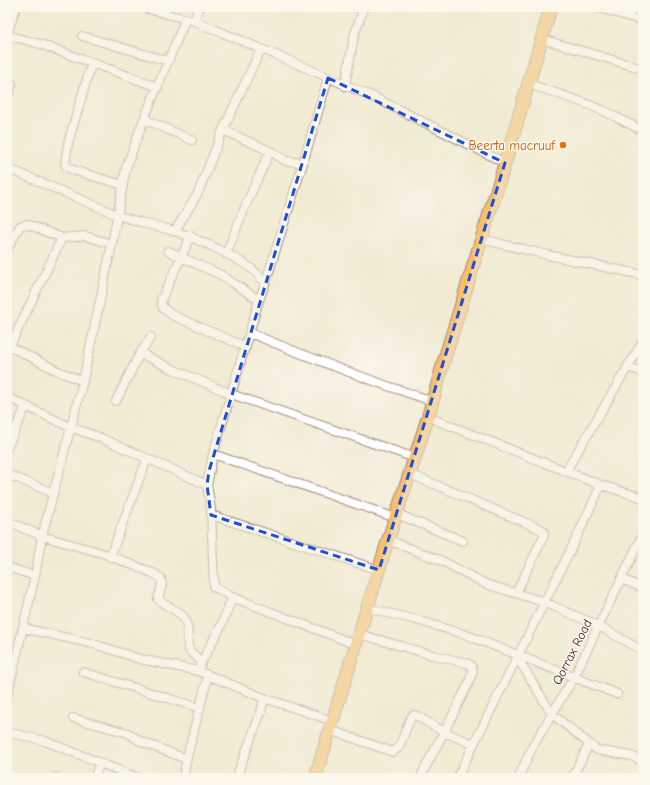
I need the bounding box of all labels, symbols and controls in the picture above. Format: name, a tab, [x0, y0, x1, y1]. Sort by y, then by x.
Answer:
place label: Beerta macruuf	[469, 138, 556, 153]
marker: Beerta macruuf	[558, 140, 568, 150]
street label: Qorrax Road	[549, 617, 595, 687]

